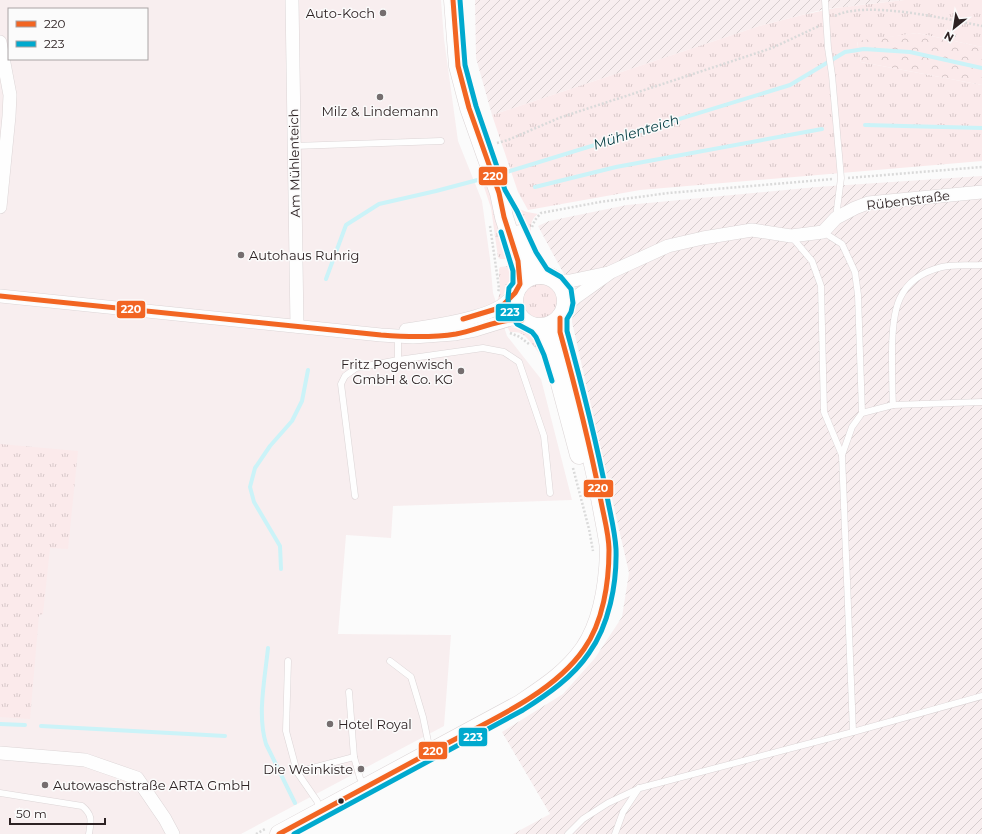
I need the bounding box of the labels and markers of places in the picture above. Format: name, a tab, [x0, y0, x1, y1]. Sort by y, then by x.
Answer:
place label: Auto-Koch	[306, 5, 375, 21]
marker: Auto-Koch	[378, 8, 388, 18]
marker: Milz & Lindemann	[375, 92, 385, 102]
place label: Milz & Lindemann	[321, 103, 439, 119]
place label: Autohaus Ruhrig	[249, 247, 360, 263]
marker: Autohaus Ruhrig	[236, 250, 246, 260]
place label: Fritz Pogenwisch GmbH & Co. KG	[341, 356, 453, 387]
marker: Fritz Pogenwisch GmbH & Co. KG	[456, 366, 466, 376]
place label: Hotel Royal	[338, 716, 412, 732]
marker: Hotel Royal	[325, 719, 335, 729]
place label: Die Weinkiste	[263, 761, 353, 777]
marker: Die Weinkiste	[356, 764, 366, 774]
place label: Autowaschstraße ARTA GmbH	[53, 777, 251, 793]
marker: Autowaschstraße ARTA GmbH	[40, 780, 50, 790]
unlabelled marker	[336, 796, 346, 806]

